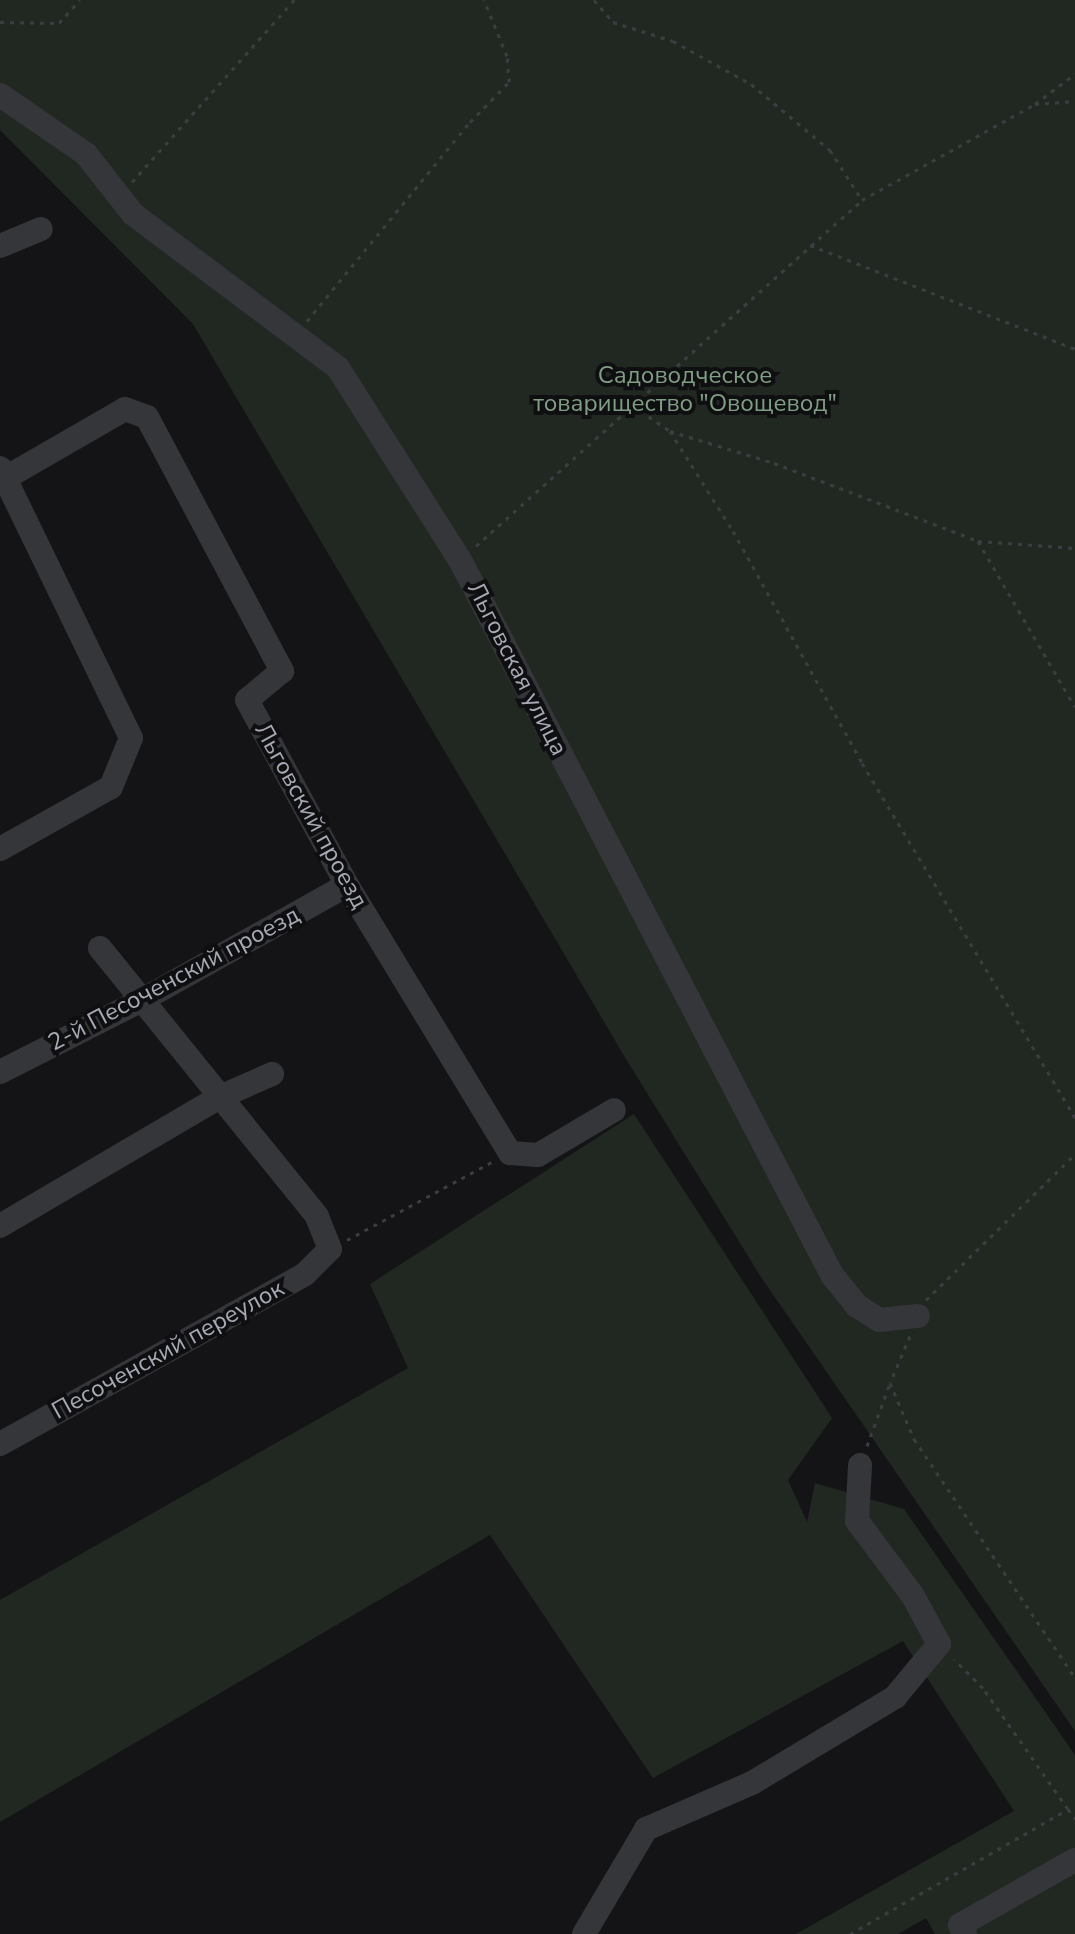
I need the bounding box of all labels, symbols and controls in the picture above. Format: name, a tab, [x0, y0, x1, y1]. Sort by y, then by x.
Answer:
park label: Садоводческое товарищество "Овощевод"	[533, 362, 837, 418]
street label: Льговская улица	[461, 577, 573, 761]
street label: Льговский проезд	[248, 718, 374, 914]
street label: 2-й Песоченский проезд	[43, 900, 305, 1058]
street label: Песоченский переулок	[47, 1274, 289, 1426]

